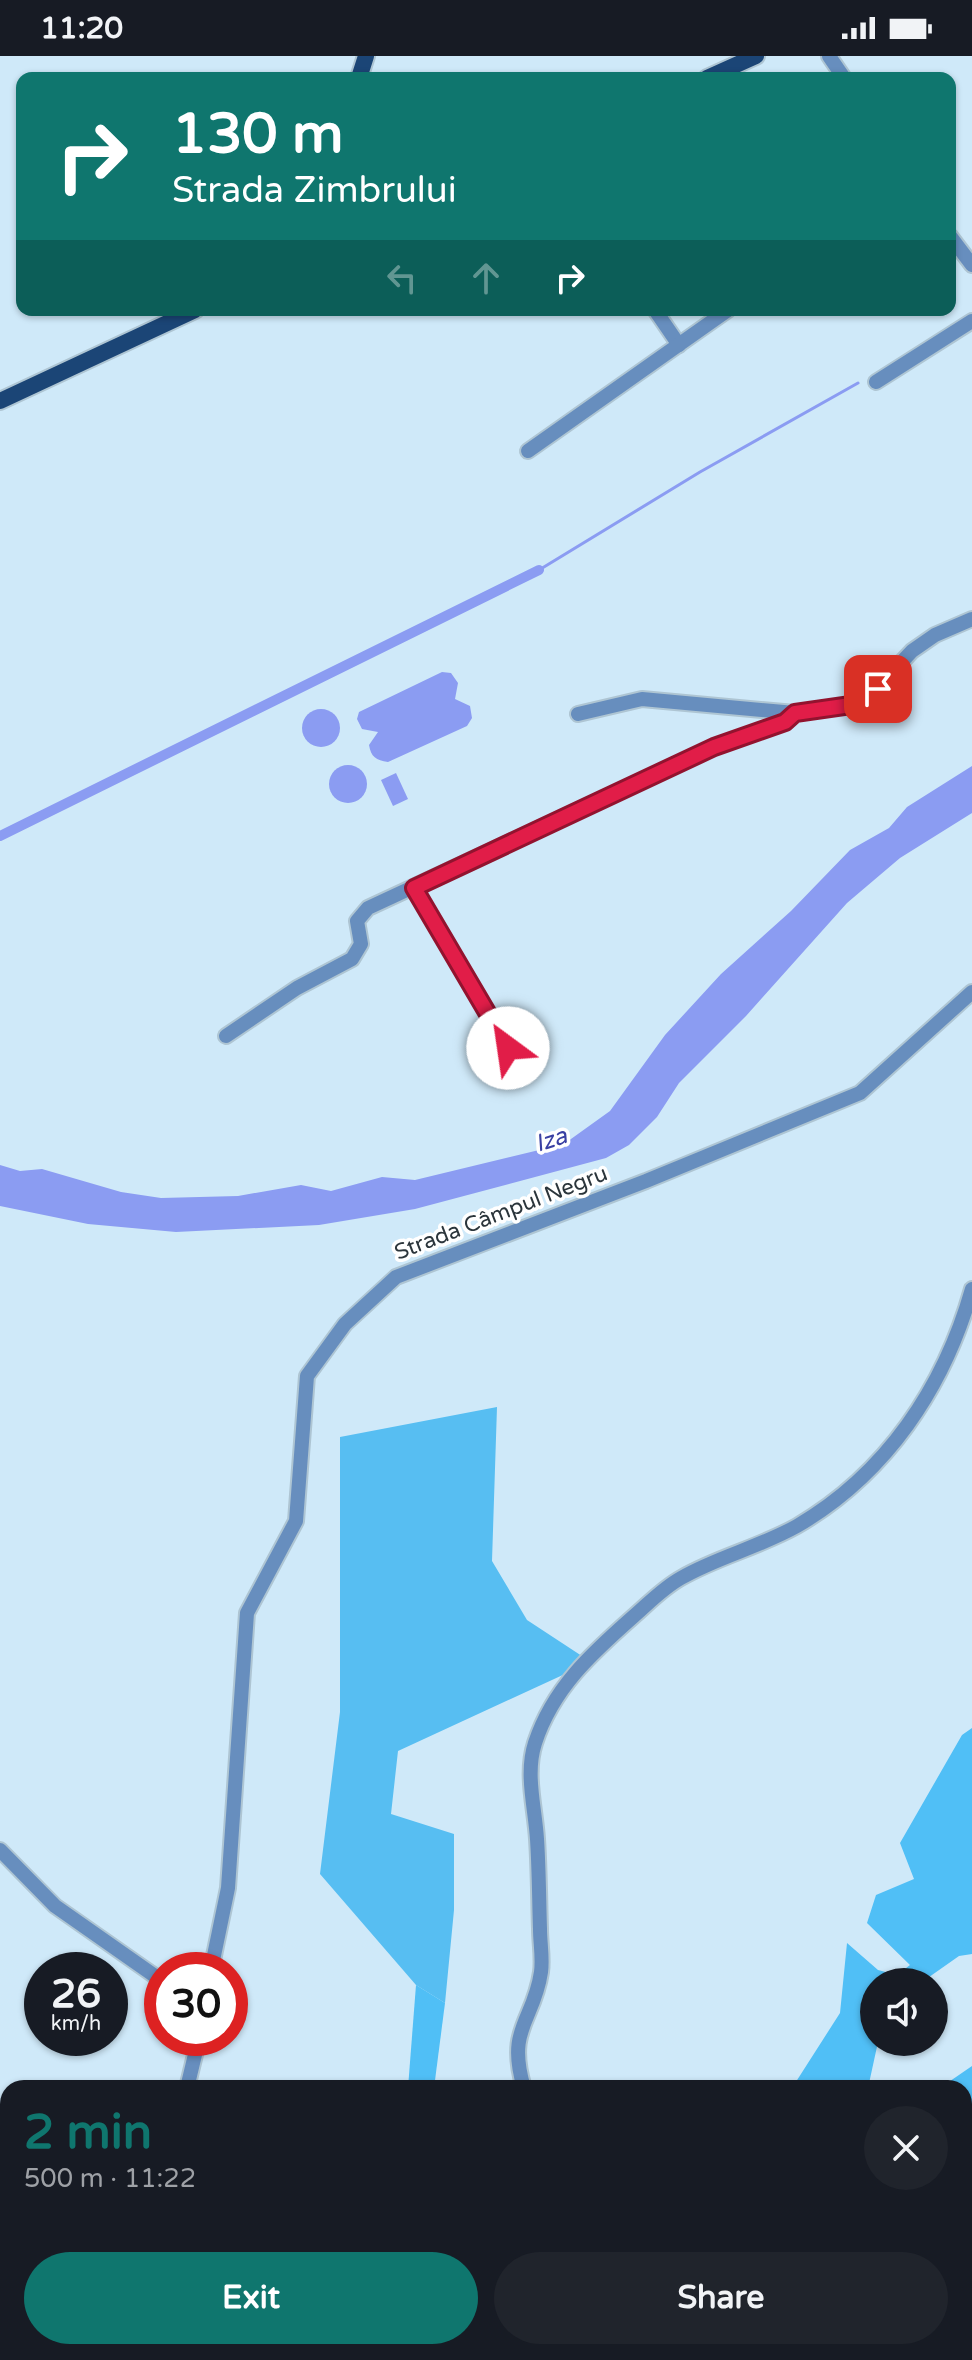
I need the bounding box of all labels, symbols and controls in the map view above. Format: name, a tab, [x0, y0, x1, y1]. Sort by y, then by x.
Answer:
text: 11:20	[40, 10, 123, 47]
text: 130 m	[172, 101, 343, 168]
icon: right	[40, 104, 144, 208]
text: Strada Zimbrului	[172, 169, 457, 212]
icon: left	[380, 256, 424, 300]
icon: ahead	[464, 256, 508, 300]
icon: right	[548, 256, 592, 300]
pin	[844, 655, 912, 723]
icon: arrive	[856, 667, 900, 711]
position arrow	[466, 1006, 550, 1090]
water label: Iza	[531, 1121, 571, 1159]
street label: Strada Câmpul Negru	[391, 1160, 611, 1266]
speed limit sign: 30	[144, 1952, 248, 2056]
map controls	[860, 1968, 948, 2056]
button: sound	[860, 1968, 948, 2056]
text: 26	[51, 1970, 101, 2018]
text: km/h	[51, 2012, 101, 2036]
text: 2 min	[24, 2104, 152, 2162]
button: close	[864, 2106, 948, 2190]
text: 500 m · 11:22	[24, 2163, 196, 2194]
button: Exit	[24, 2252, 478, 2344]
button: Share	[494, 2252, 948, 2344]

